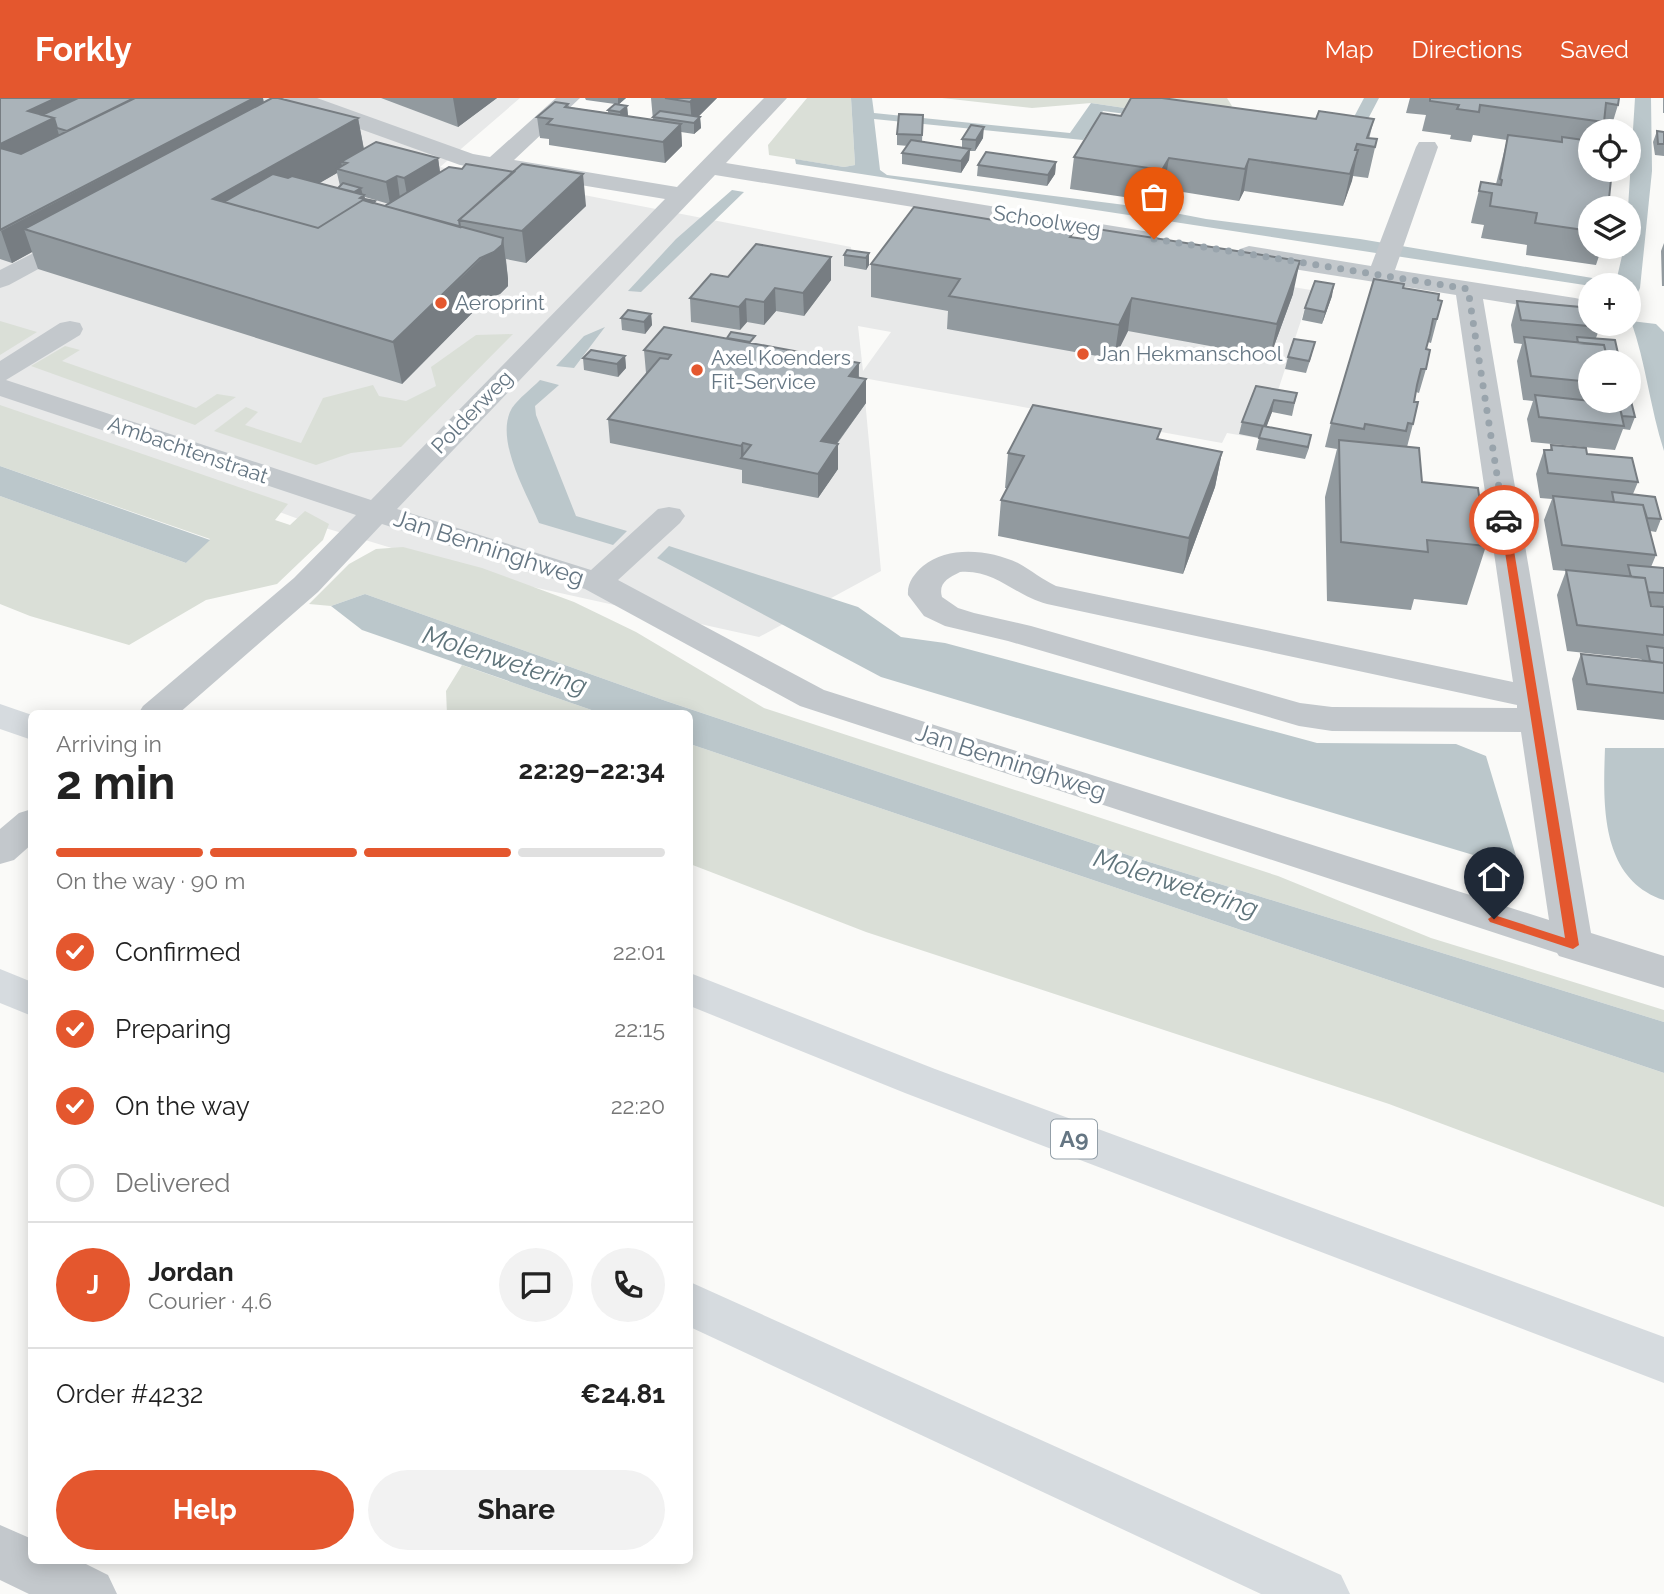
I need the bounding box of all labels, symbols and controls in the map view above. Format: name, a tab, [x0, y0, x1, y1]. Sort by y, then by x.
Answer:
text: Forkly	[35, 30, 132, 69]
text: Map	[1325, 35, 1374, 64]
text: Directions	[1412, 35, 1522, 64]
text: Saved	[1560, 35, 1629, 64]
map controls	[1578, 119, 1641, 413]
button: locate	[1578, 119, 1641, 182]
pin	[1124, 167, 1184, 239]
icon: bag	[1135, 178, 1173, 216]
button: layers	[1578, 196, 1641, 259]
street label: Schoolweg	[991, 200, 1103, 241]
button: +	[1578, 273, 1641, 336]
place label: Aeroprint	[455, 290, 545, 315]
marker: Aeroprint	[433, 295, 449, 311]
place label: Jan Hekmanschool	[1097, 341, 1283, 366]
place label: Axel Koenders Fit-Service	[711, 345, 851, 394]
marker: Jan Hekmanschool	[1075, 346, 1091, 362]
button: −	[1578, 350, 1641, 413]
marker: Axel Koenders Fit-Service	[689, 362, 705, 378]
street label: Polderweg	[426, 365, 517, 458]
street label: Ambachtenstraat	[105, 410, 271, 489]
courier	[1469, 485, 1539, 555]
icon: car	[1485, 501, 1523, 539]
street label: Jan Benninghweg	[390, 503, 588, 592]
water label: Molenwetering	[419, 619, 591, 701]
street label: Jan Benninghweg	[912, 717, 1110, 806]
text: Arriving in	[56, 730, 162, 757]
text: 22:29–22:34	[518, 755, 665, 785]
text: 2 min	[56, 756, 175, 810]
water label: Molenwetering	[1090, 842, 1262, 924]
pin	[1464, 847, 1524, 919]
icon: home	[1475, 858, 1513, 896]
text: On the way · 90 m	[56, 867, 245, 894]
icon: check	[56, 933, 94, 971]
text: Confirmed	[115, 937, 241, 967]
text: 22:01	[613, 938, 665, 965]
icon: check	[56, 1010, 94, 1048]
text: Preparing	[115, 1014, 231, 1044]
text: 22:15	[614, 1015, 665, 1042]
icon: check	[56, 1087, 94, 1125]
text: On the way	[115, 1091, 250, 1121]
text: 22:20	[611, 1092, 665, 1119]
road number: A9	[1051, 1120, 1097, 1158]
text: Delivered	[115, 1168, 230, 1198]
button: chat	[499, 1248, 573, 1322]
button: phone	[591, 1248, 665, 1322]
text: Jordan	[148, 1257, 234, 1287]
text: J	[87, 1270, 99, 1300]
text: Courier · 4.6	[148, 1287, 272, 1314]
text: Order #4232	[56, 1379, 203, 1409]
text: €24.81	[580, 1379, 665, 1409]
button: Help	[56, 1470, 354, 1550]
button: Share	[368, 1470, 665, 1550]

